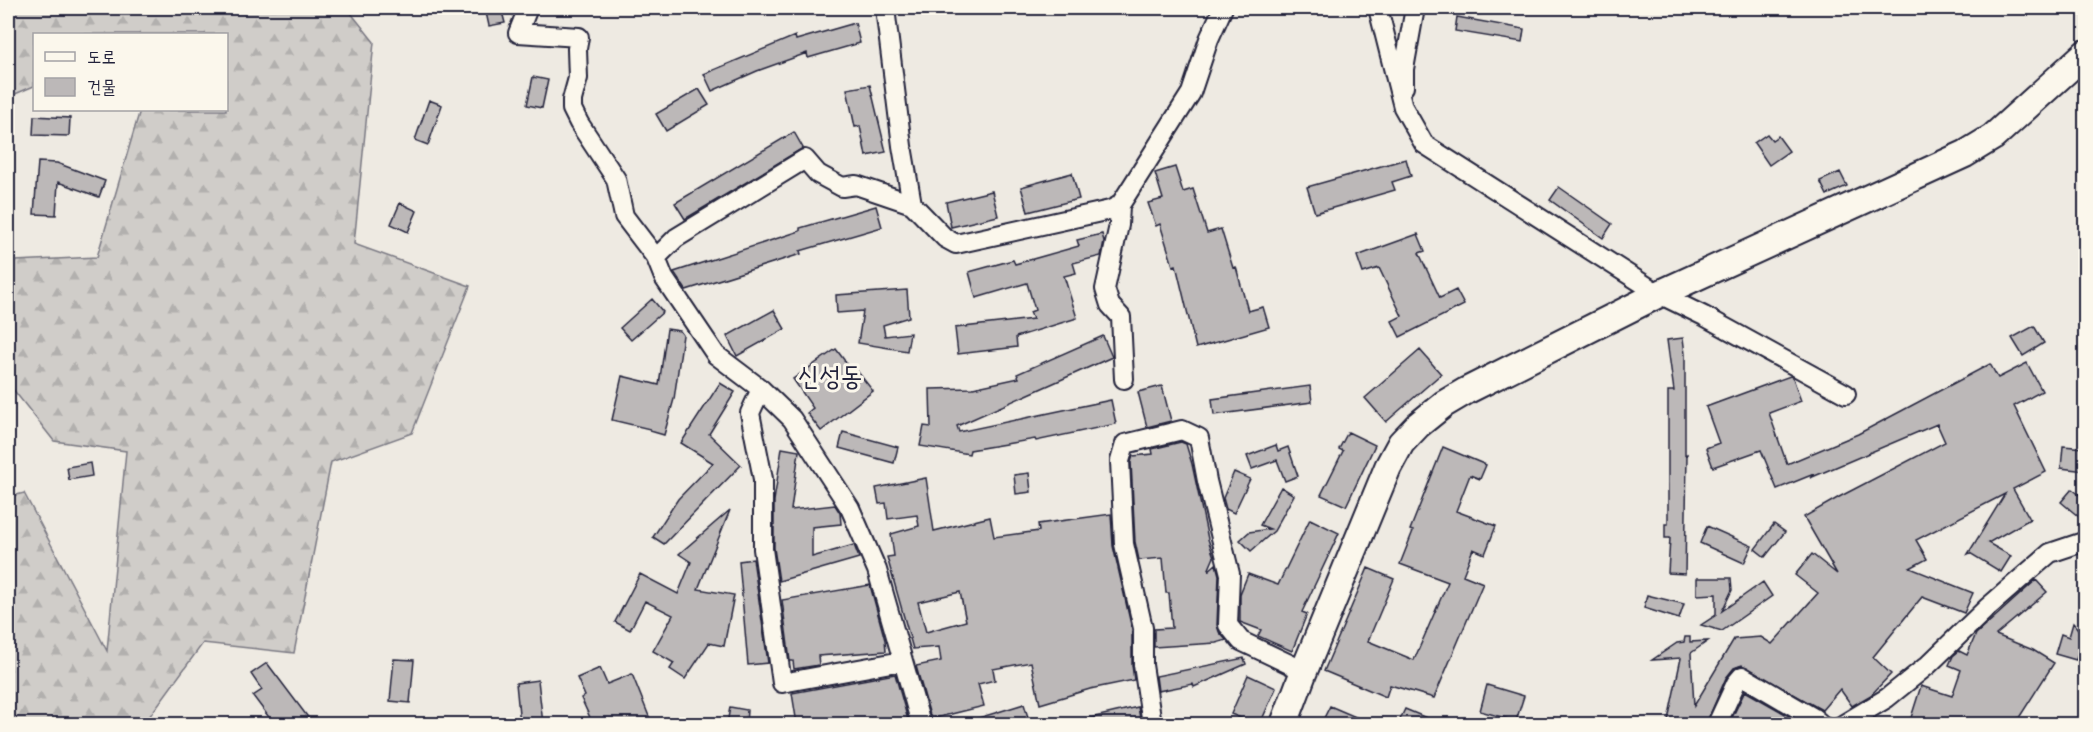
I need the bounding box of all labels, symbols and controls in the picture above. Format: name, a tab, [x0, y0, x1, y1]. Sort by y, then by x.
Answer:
legend	[33, 33, 228, 111]
text: 도로	[87, 46, 116, 72]
text: 건물	[87, 76, 116, 102]
district label: 신성동	[797, 359, 863, 398]

